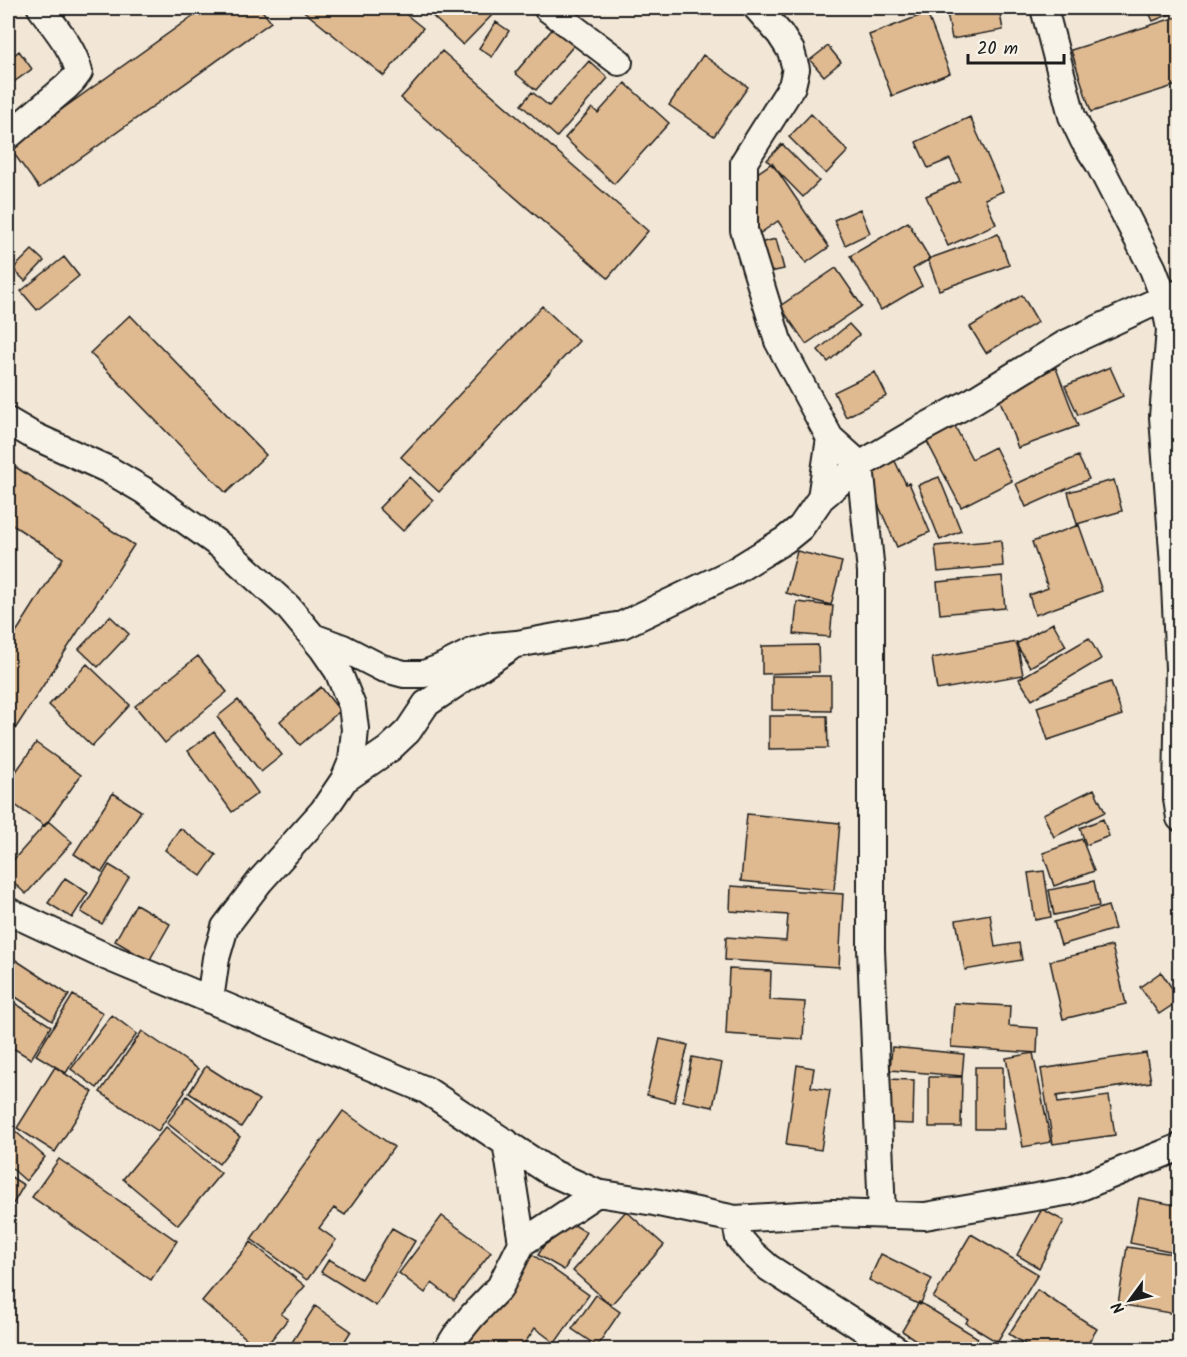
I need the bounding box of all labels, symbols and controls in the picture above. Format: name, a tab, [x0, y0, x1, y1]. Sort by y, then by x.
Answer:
scale bar	[968, 27, 1064, 65]
text: 20 m	[977, 35, 1018, 64]
north arrow	[1100, 1270, 1160, 1330]
text: N	[1105, 1296, 1132, 1318]

